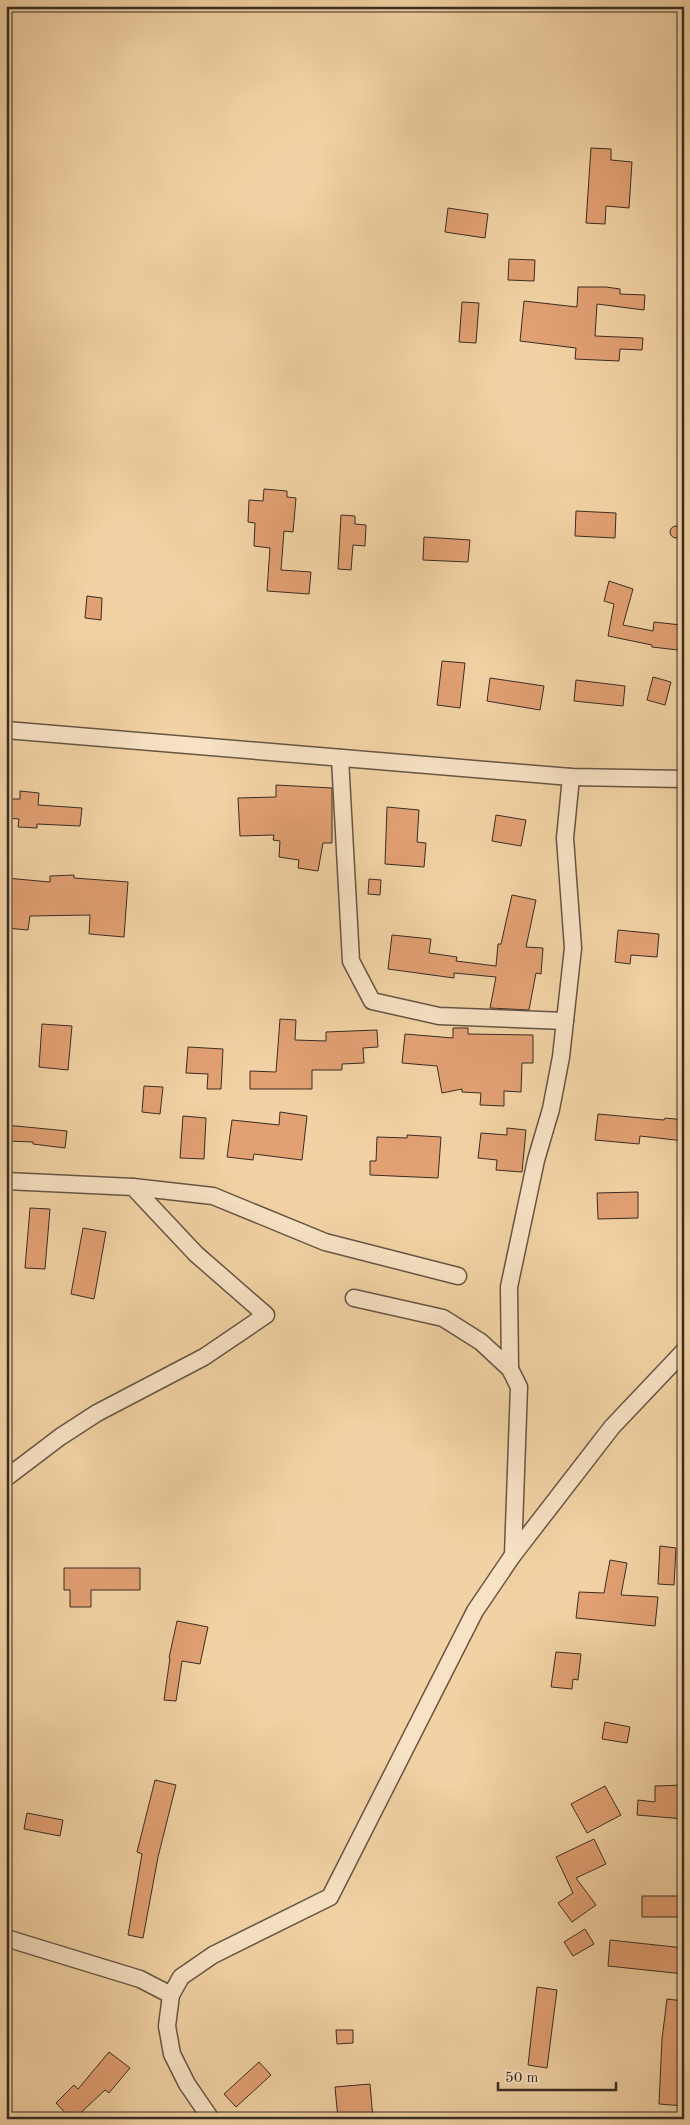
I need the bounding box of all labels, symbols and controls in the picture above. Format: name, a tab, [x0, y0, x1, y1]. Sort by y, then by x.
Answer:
scale bar	[498, 2060, 615, 2092]
text: 50 m	[505, 2071, 539, 2086]

